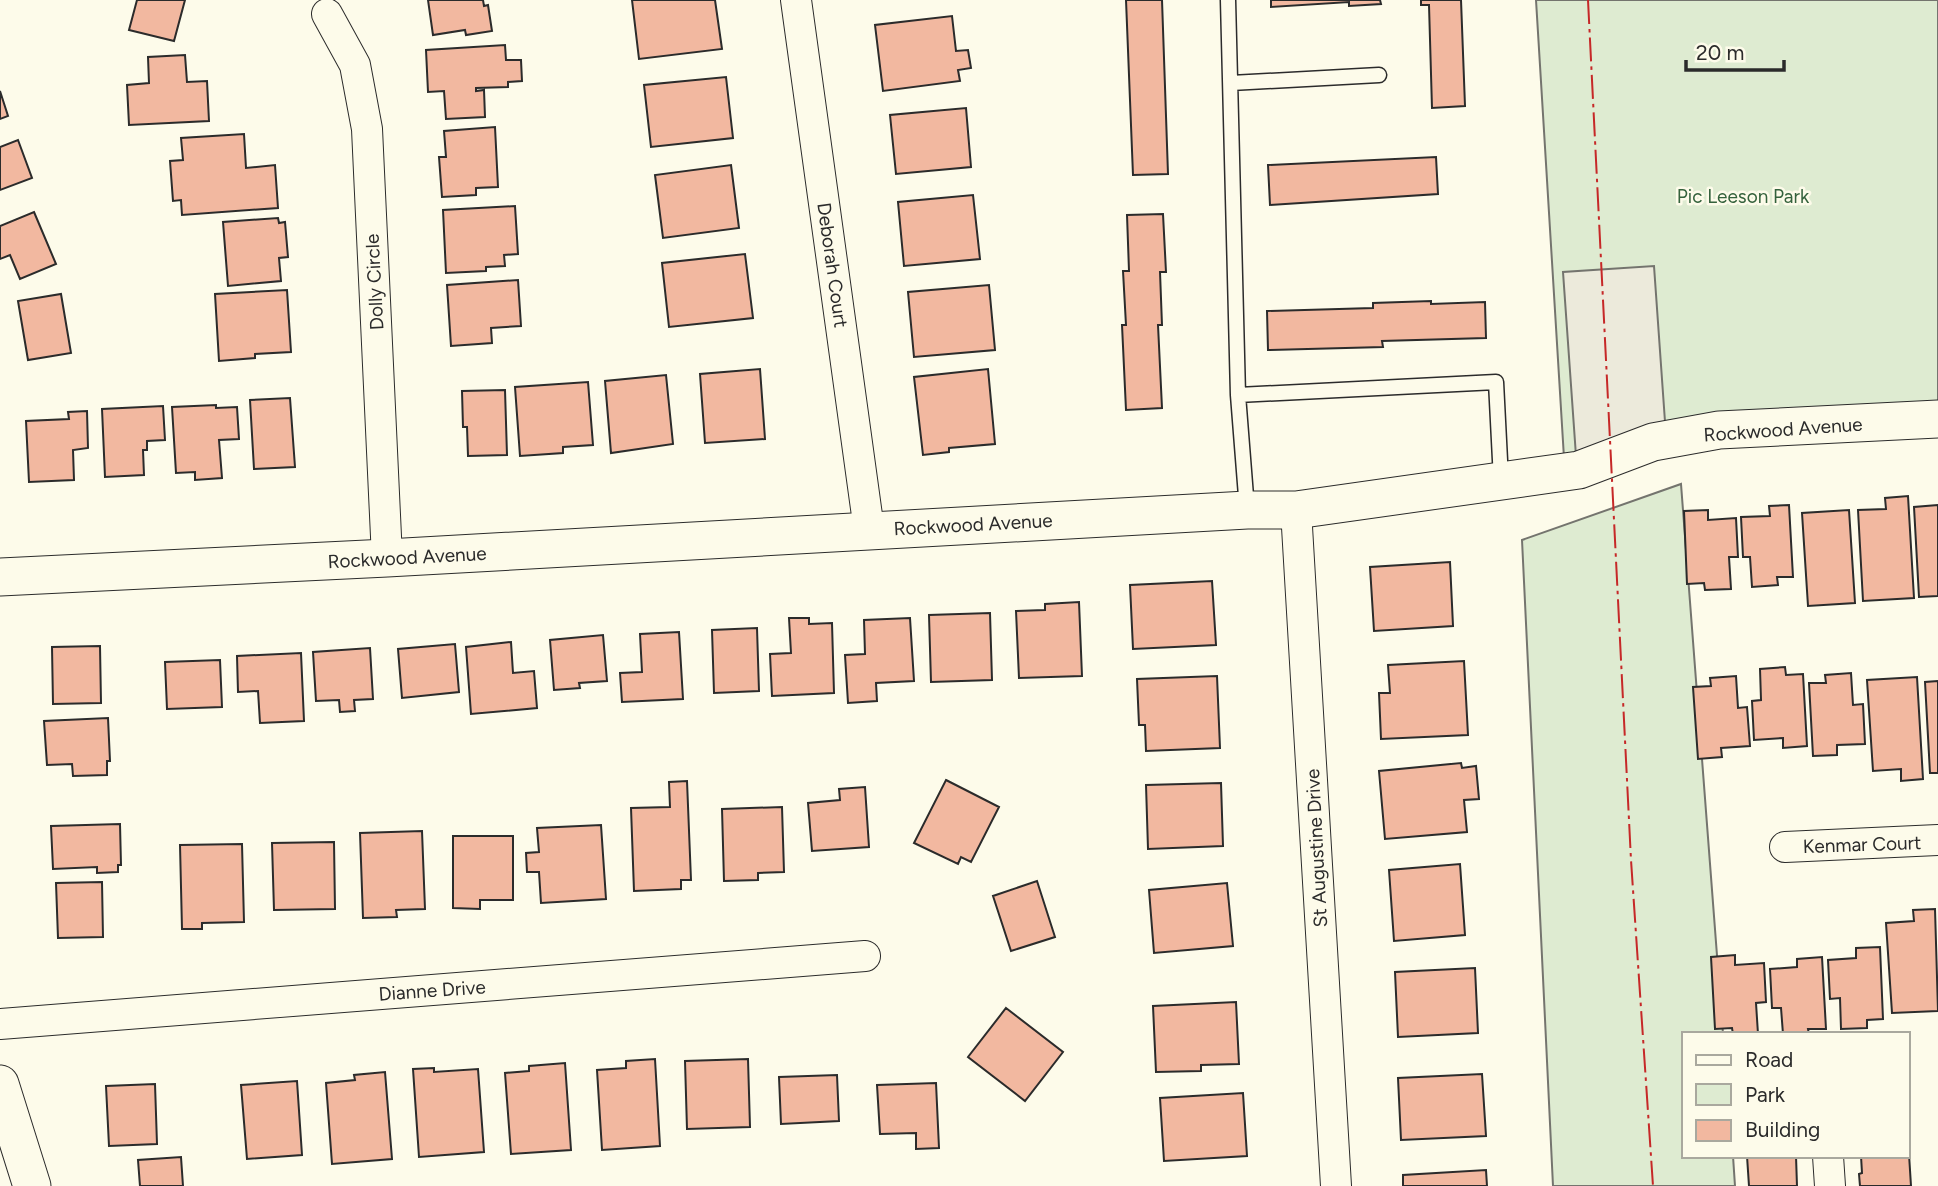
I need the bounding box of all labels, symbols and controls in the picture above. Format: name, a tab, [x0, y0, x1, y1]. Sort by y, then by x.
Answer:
scale bar	[1686, 28, 1784, 72]
text: 20 m	[1696, 40, 1744, 65]
park label: Pic Leeson Park	[1677, 185, 1810, 208]
street label: Deborah Court	[812, 201, 853, 329]
street label: Dolly Circle	[360, 233, 389, 331]
street label: Rockwood Avenue	[1703, 412, 1863, 447]
street label: Rockwood Avenue	[893, 509, 1053, 540]
street label: Rockwood Avenue	[327, 542, 487, 573]
street label: St Augustine Drive	[1301, 768, 1332, 928]
street label: Kenmar Court	[1802, 831, 1922, 858]
street label: Dianne Drive	[378, 975, 486, 1006]
legend	[1682, 1032, 1910, 1158]
text: Road	[1745, 1047, 1793, 1072]
text: Park	[1745, 1082, 1786, 1107]
text: Building	[1745, 1117, 1820, 1142]

